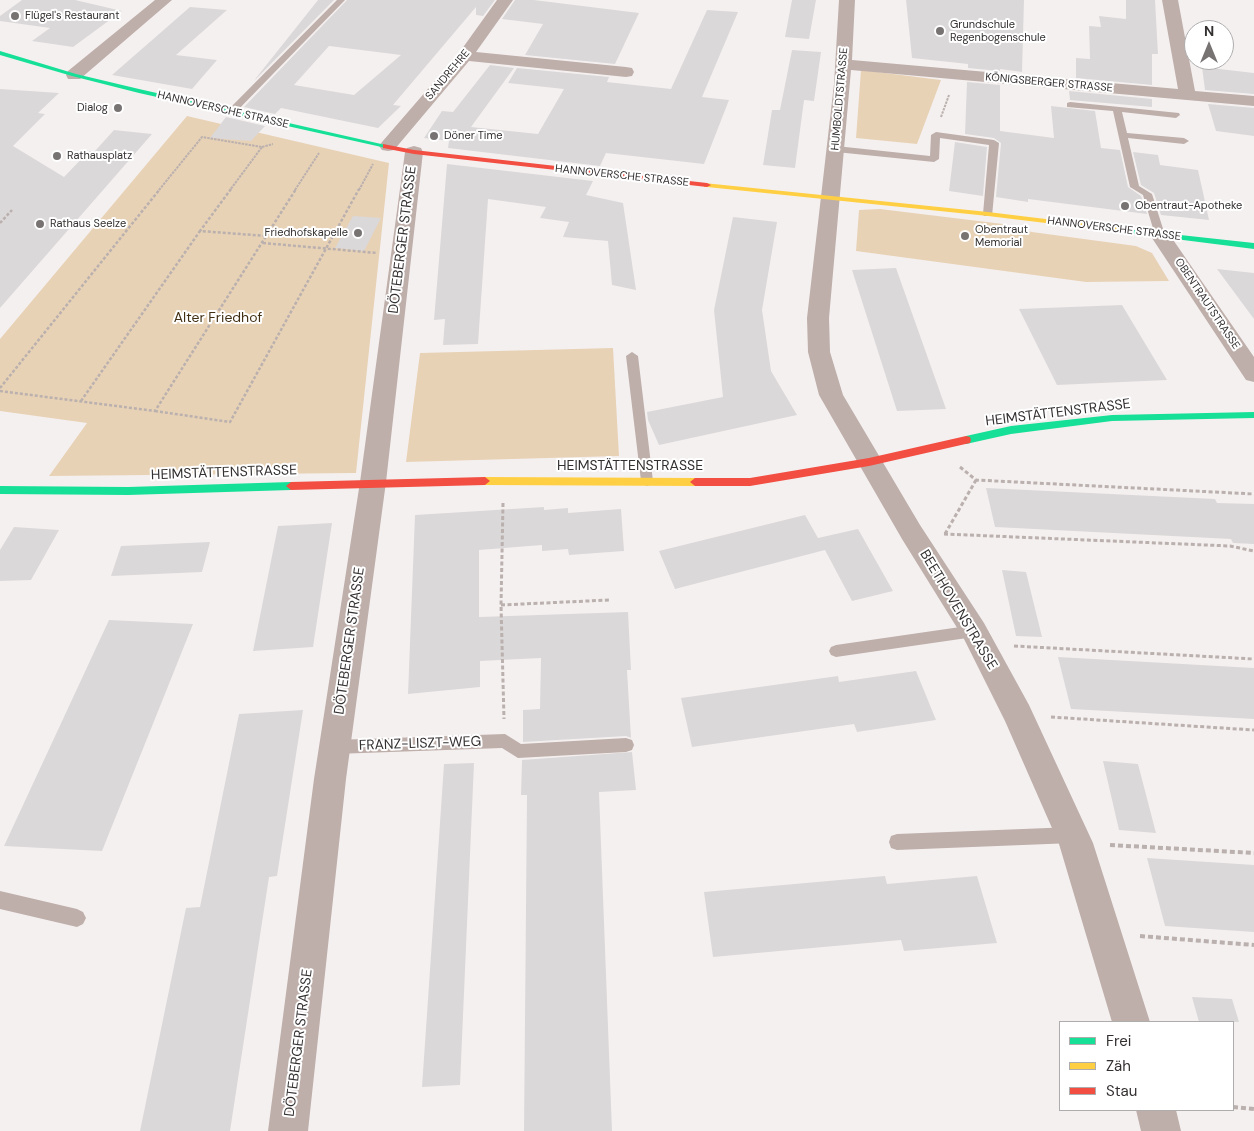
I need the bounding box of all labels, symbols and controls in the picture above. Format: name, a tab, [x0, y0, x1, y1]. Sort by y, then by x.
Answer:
place label: Flügel's Restaurant	[25, 9, 119, 23]
marker: Flügel's Restaurant	[9, 10, 21, 22]
place label: Grundschule Regenbogenschule	[950, 18, 1046, 44]
north arrow	[1184, 20, 1234, 70]
text: N	[1204, 22, 1214, 40]
marker: Grundschule Regenbogenschule	[934, 25, 946, 37]
street label: SANDREHRE	[423, 47, 473, 103]
street label: HUMBOLDTSTRASSE	[829, 47, 851, 151]
street label: KÖNIGSBERGER STRASSE	[985, 71, 1113, 95]
street label: HANNOVERSCHE STRASSE	[156, 88, 290, 132]
place label: Dialog	[77, 101, 108, 115]
marker: Dialog	[112, 102, 124, 114]
place label: Döner Time	[444, 129, 503, 143]
marker: Döner Time	[428, 130, 440, 142]
place label: Rathausplatz	[67, 149, 132, 163]
marker: Rathausplatz	[51, 150, 63, 162]
street label: HANNOVERSCHE STRASSE	[554, 162, 690, 190]
street label: DÖTEBERGER STRASSE	[386, 165, 420, 315]
place label: Obentraut-Apotheke	[1135, 199, 1242, 213]
marker: Obentraut-Apotheke	[1119, 200, 1131, 212]
street label: HANNOVERSCHE STRASSE	[1046, 214, 1182, 244]
place label: Rathaus Seelze	[50, 217, 126, 231]
marker: Rathaus Seelze	[34, 218, 46, 230]
place label: Obentraut Memorial	[975, 223, 1028, 249]
place label: Friedhofskapelle	[265, 226, 348, 240]
marker: Friedhofskapelle	[352, 227, 364, 239]
marker: Obentraut Memorial	[959, 230, 971, 242]
street label: OBENTRAUTSTRASSE	[1172, 256, 1242, 352]
park label: Alter Friedhof	[174, 310, 262, 326]
street label: HEIMSTÄTTENSTRASSE	[984, 396, 1132, 430]
street label: HEIMSTÄTTENSTRASSE	[557, 458, 703, 474]
street label: HEIMSTÄTTENSTRASSE	[151, 462, 297, 484]
street label: BEETHOVENSTRASSE	[916, 547, 1000, 673]
street label: DÖTEBERGER STRASSE	[331, 566, 369, 716]
street label: FRANZ-LISZT-WEG	[358, 733, 482, 755]
street label: DÖTEBERGER STRASSE	[282, 968, 316, 1118]
legend	[1059, 1021, 1234, 1111]
text: Frei	[1106, 1031, 1131, 1051]
text: Zäh	[1106, 1056, 1131, 1076]
text: Stau	[1106, 1081, 1137, 1101]

